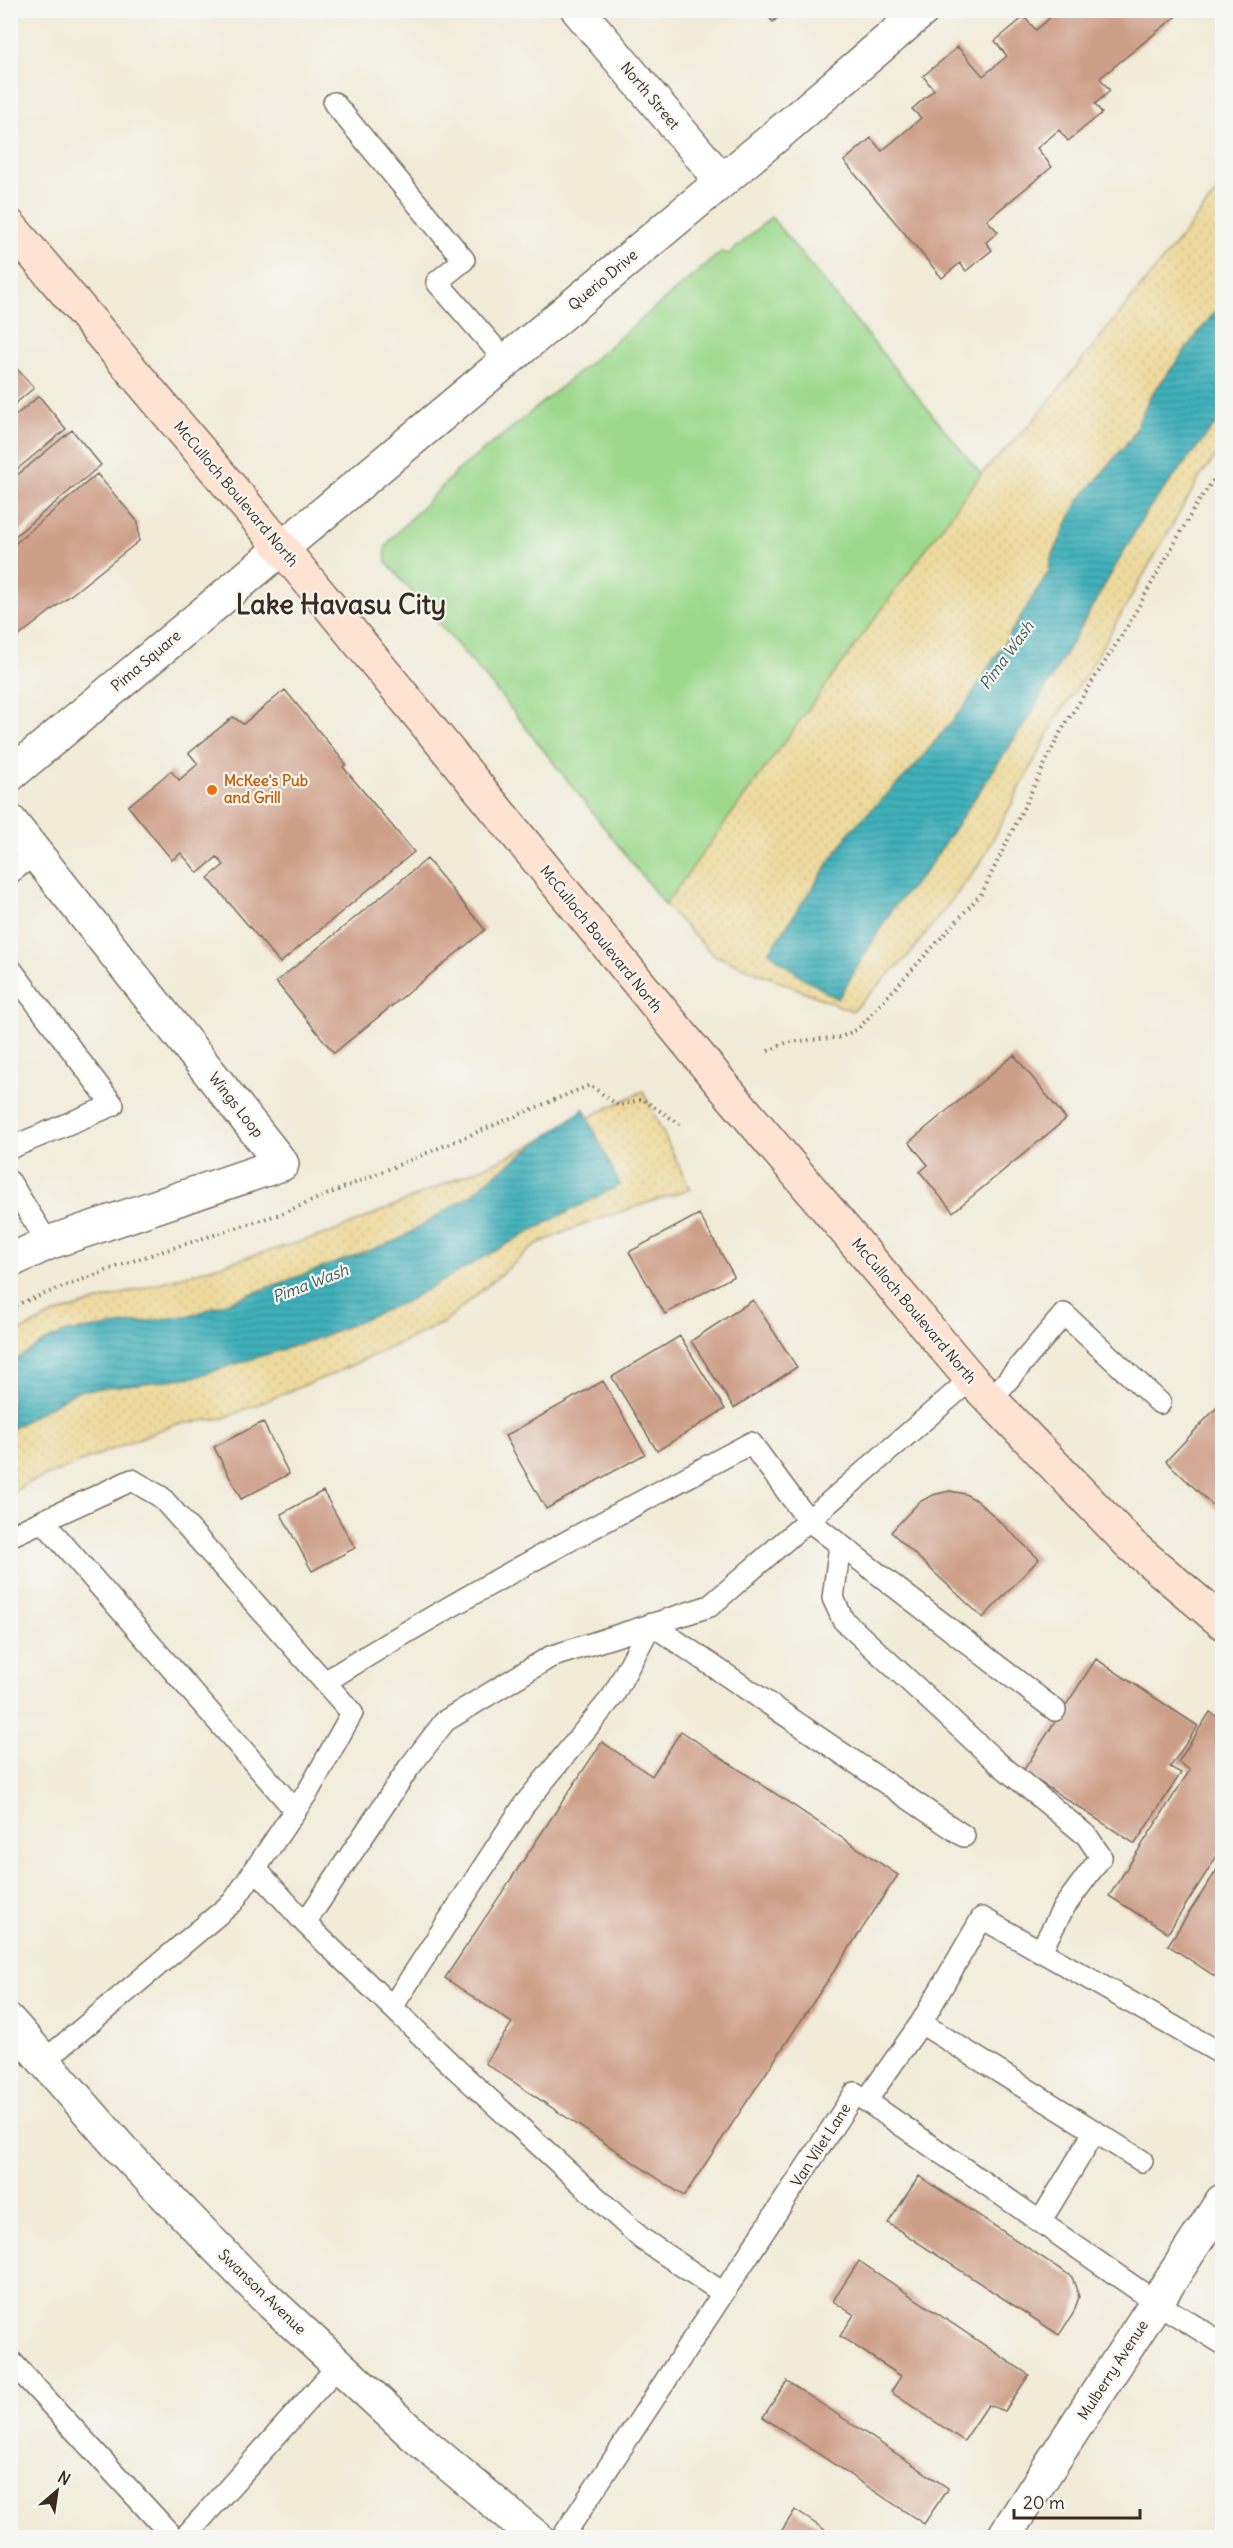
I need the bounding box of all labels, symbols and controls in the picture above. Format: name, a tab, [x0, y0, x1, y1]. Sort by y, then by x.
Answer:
street label: North Street	[617, 58, 684, 133]
street label: Querio Drive	[564, 245, 641, 314]
street label: McCulloch Boulevard North	[170, 417, 303, 571]
district label: Lake Havasu City	[236, 587, 446, 621]
water label: Pima Wash	[974, 616, 1038, 693]
street label: Pima Square	[107, 626, 184, 695]
place label: McKee's Pub and Grill	[224, 771, 308, 807]
marker: McKee's Pub and Grill	[205, 783, 219, 797]
street label: McCulloch Boulevard North	[536, 861, 667, 1016]
street label: Wings Loop	[205, 1068, 268, 1141]
street label: McCulloch Boulevard North	[848, 1234, 981, 1388]
water label: Pima Wash	[269, 1259, 352, 1307]
street label: Van Vilet Lane	[787, 2099, 855, 2190]
street label: Swanson Avenue	[214, 2245, 310, 2338]
street label: Mulberry Avenue	[1073, 2316, 1152, 2423]
north arrow	[27, 2461, 87, 2521]
text: N	[55, 2466, 74, 2489]
scale bar	[1014, 2482, 1140, 2520]
text: 20 m	[1023, 2491, 1065, 2514]

